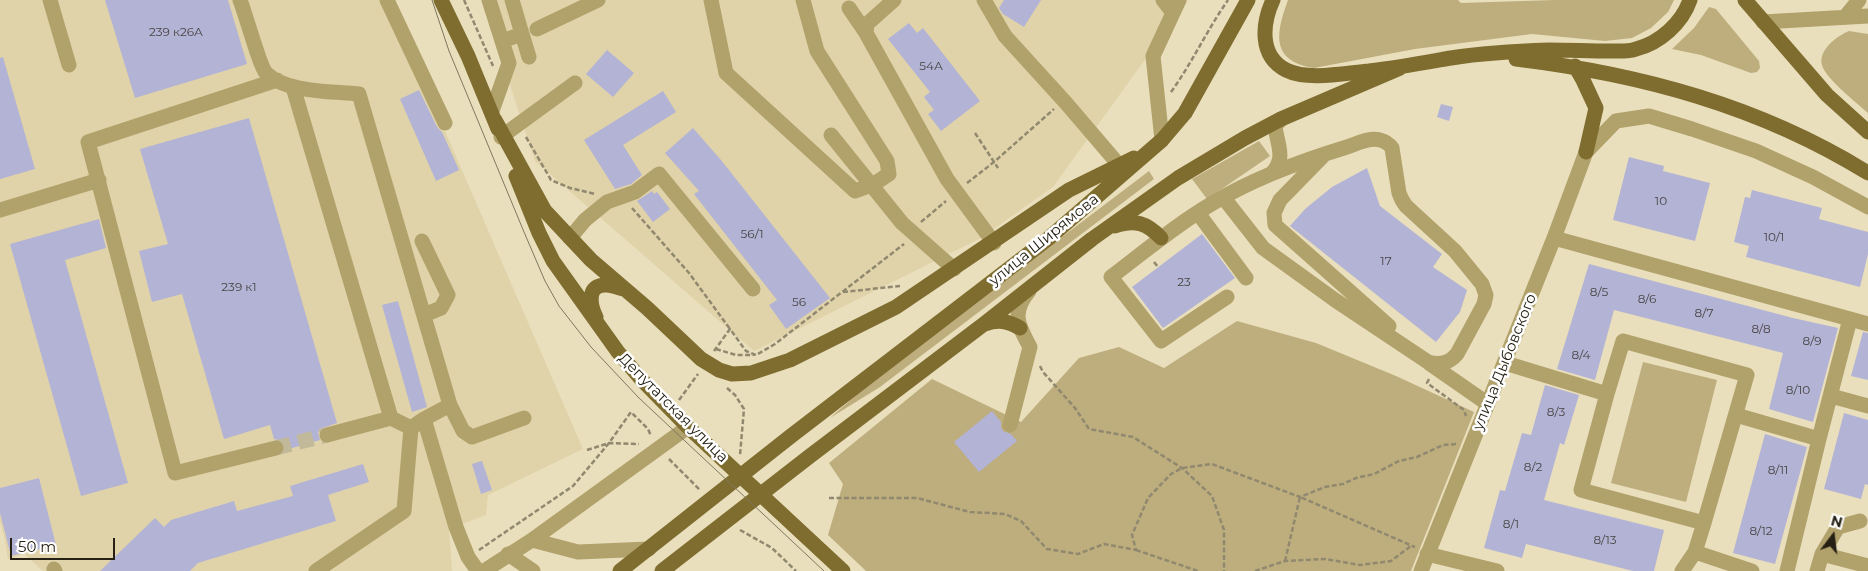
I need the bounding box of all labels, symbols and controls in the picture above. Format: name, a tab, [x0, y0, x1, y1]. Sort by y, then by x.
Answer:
house number: 239 к26А	[149, 25, 203, 39]
house number: 54А	[919, 59, 943, 73]
street label: улица Ширямова	[986, 190, 1102, 290]
house number: 10	[1655, 194, 1667, 208]
house number: 56/1	[741, 227, 763, 241]
house number: 10/1	[1764, 230, 1784, 244]
house number: 17	[1380, 254, 1392, 268]
house number: 23	[1177, 275, 1191, 289]
house number: 239 к1	[221, 280, 257, 294]
house number: 8/5	[1590, 285, 1608, 299]
street label: улица Дыбовского	[1469, 291, 1541, 433]
house number: 8/6	[1638, 292, 1656, 306]
house number: 56	[792, 295, 806, 309]
house number: 8/7	[1695, 306, 1713, 320]
house number: 8/8	[1751, 322, 1771, 336]
house number: 8/9	[1803, 334, 1821, 348]
house number: 8/4	[1572, 348, 1590, 362]
street label: Депутатская улица	[614, 349, 732, 467]
house number: 8/10	[1786, 383, 1810, 397]
house number: 8/3	[1547, 405, 1565, 419]
house number: 8/2	[1524, 460, 1542, 474]
house number: 8/11	[1768, 463, 1788, 477]
north arrow	[1808, 511, 1858, 561]
text: N	[1829, 511, 1845, 532]
house number: 8/1	[1503, 517, 1519, 531]
house number: 8/12	[1749, 524, 1773, 538]
scale bar	[12, 528, 118, 560]
house number: 8/13	[1593, 533, 1617, 547]
text: 50 m	[18, 537, 56, 556]

